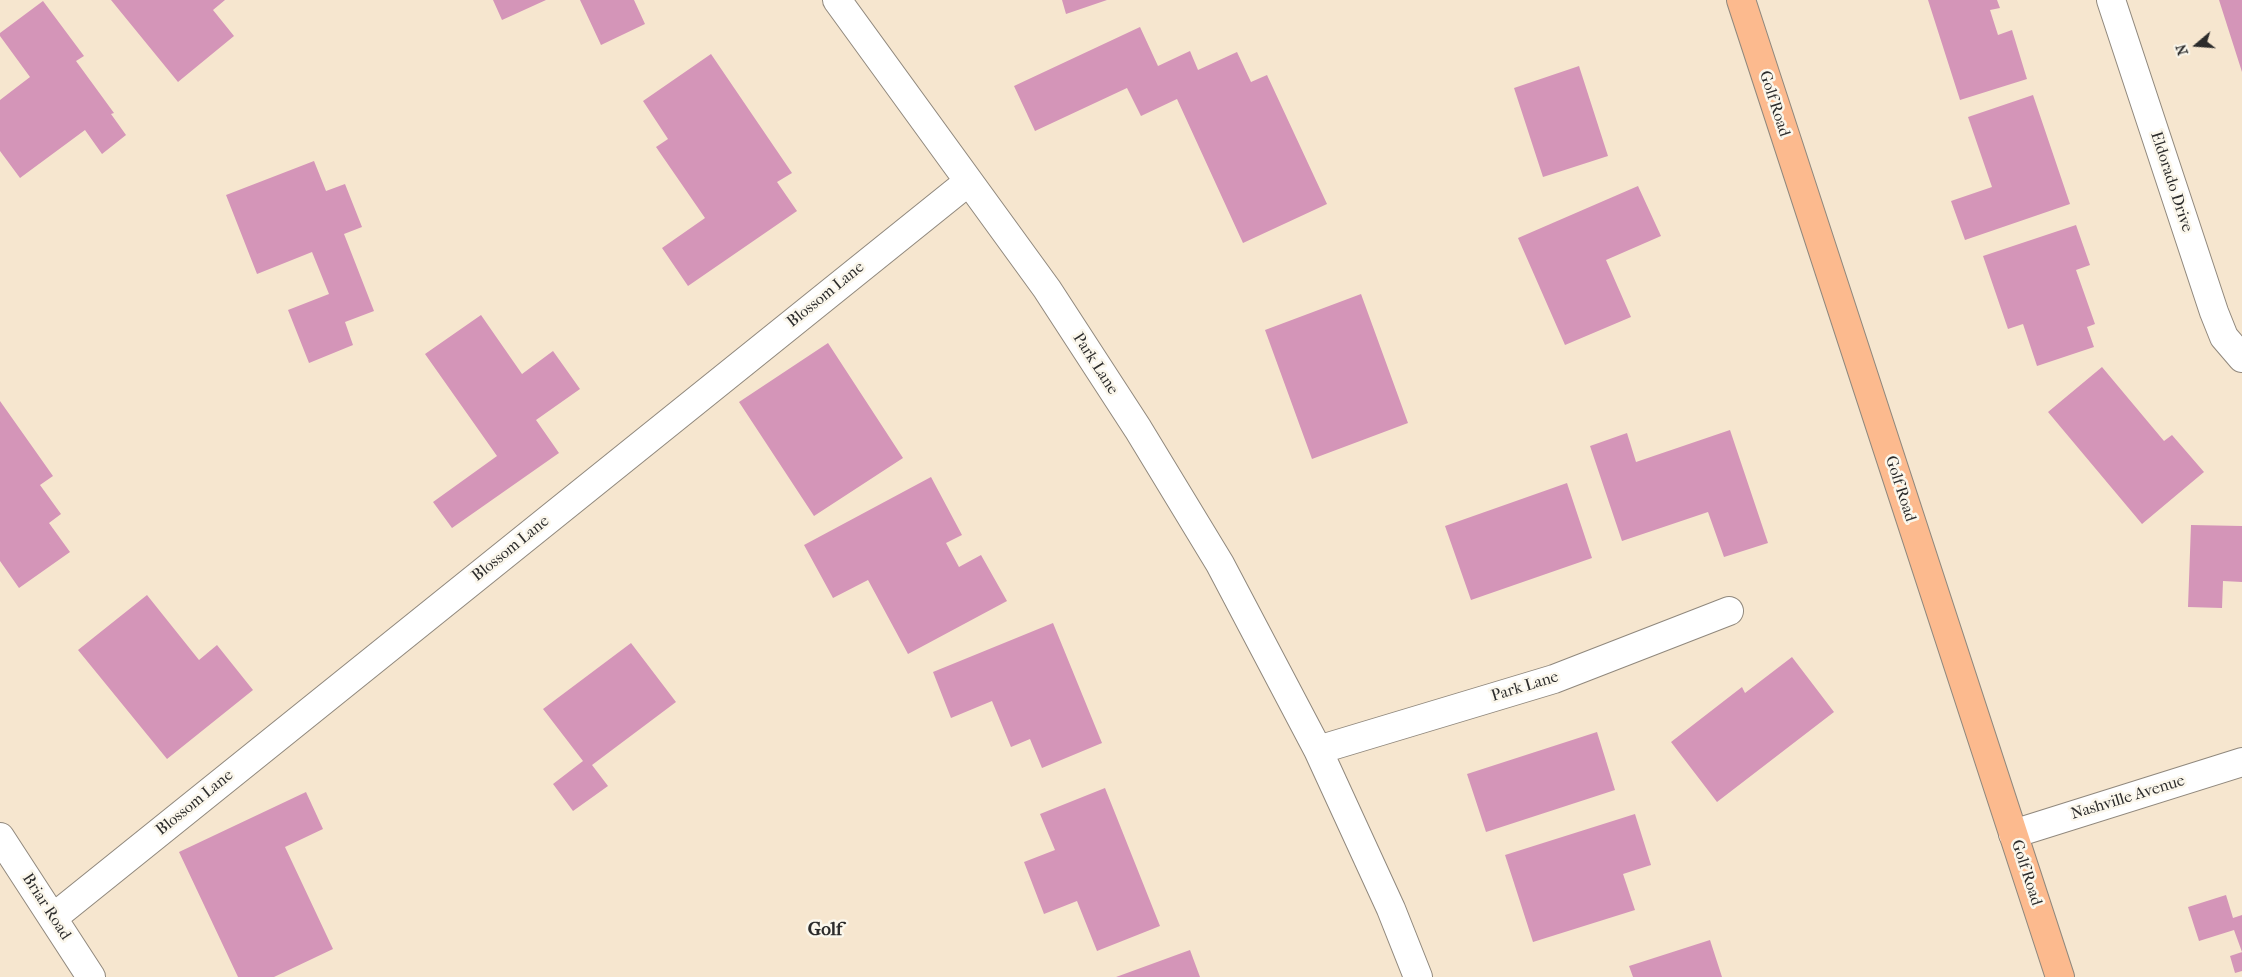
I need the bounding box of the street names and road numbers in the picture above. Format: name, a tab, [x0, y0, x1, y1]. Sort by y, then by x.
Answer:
street label: Golf Road	[1754, 69, 1794, 139]
street label: Eldorado Drive	[2146, 129, 2196, 235]
street label: Blossom Lane	[784, 258, 868, 332]
street label: Park Lane	[1068, 330, 1122, 398]
street label: Golf Road	[1880, 454, 1920, 524]
street label: Blossom Lane	[469, 512, 553, 586]
street label: Park Lane	[1489, 668, 1561, 706]
street label: Blossom Lane	[153, 766, 237, 840]
street label: Nashville Avenue	[2069, 772, 2187, 824]
street label: Golf Road	[2006, 838, 2046, 908]
street label: Briar Road	[17, 870, 75, 944]

